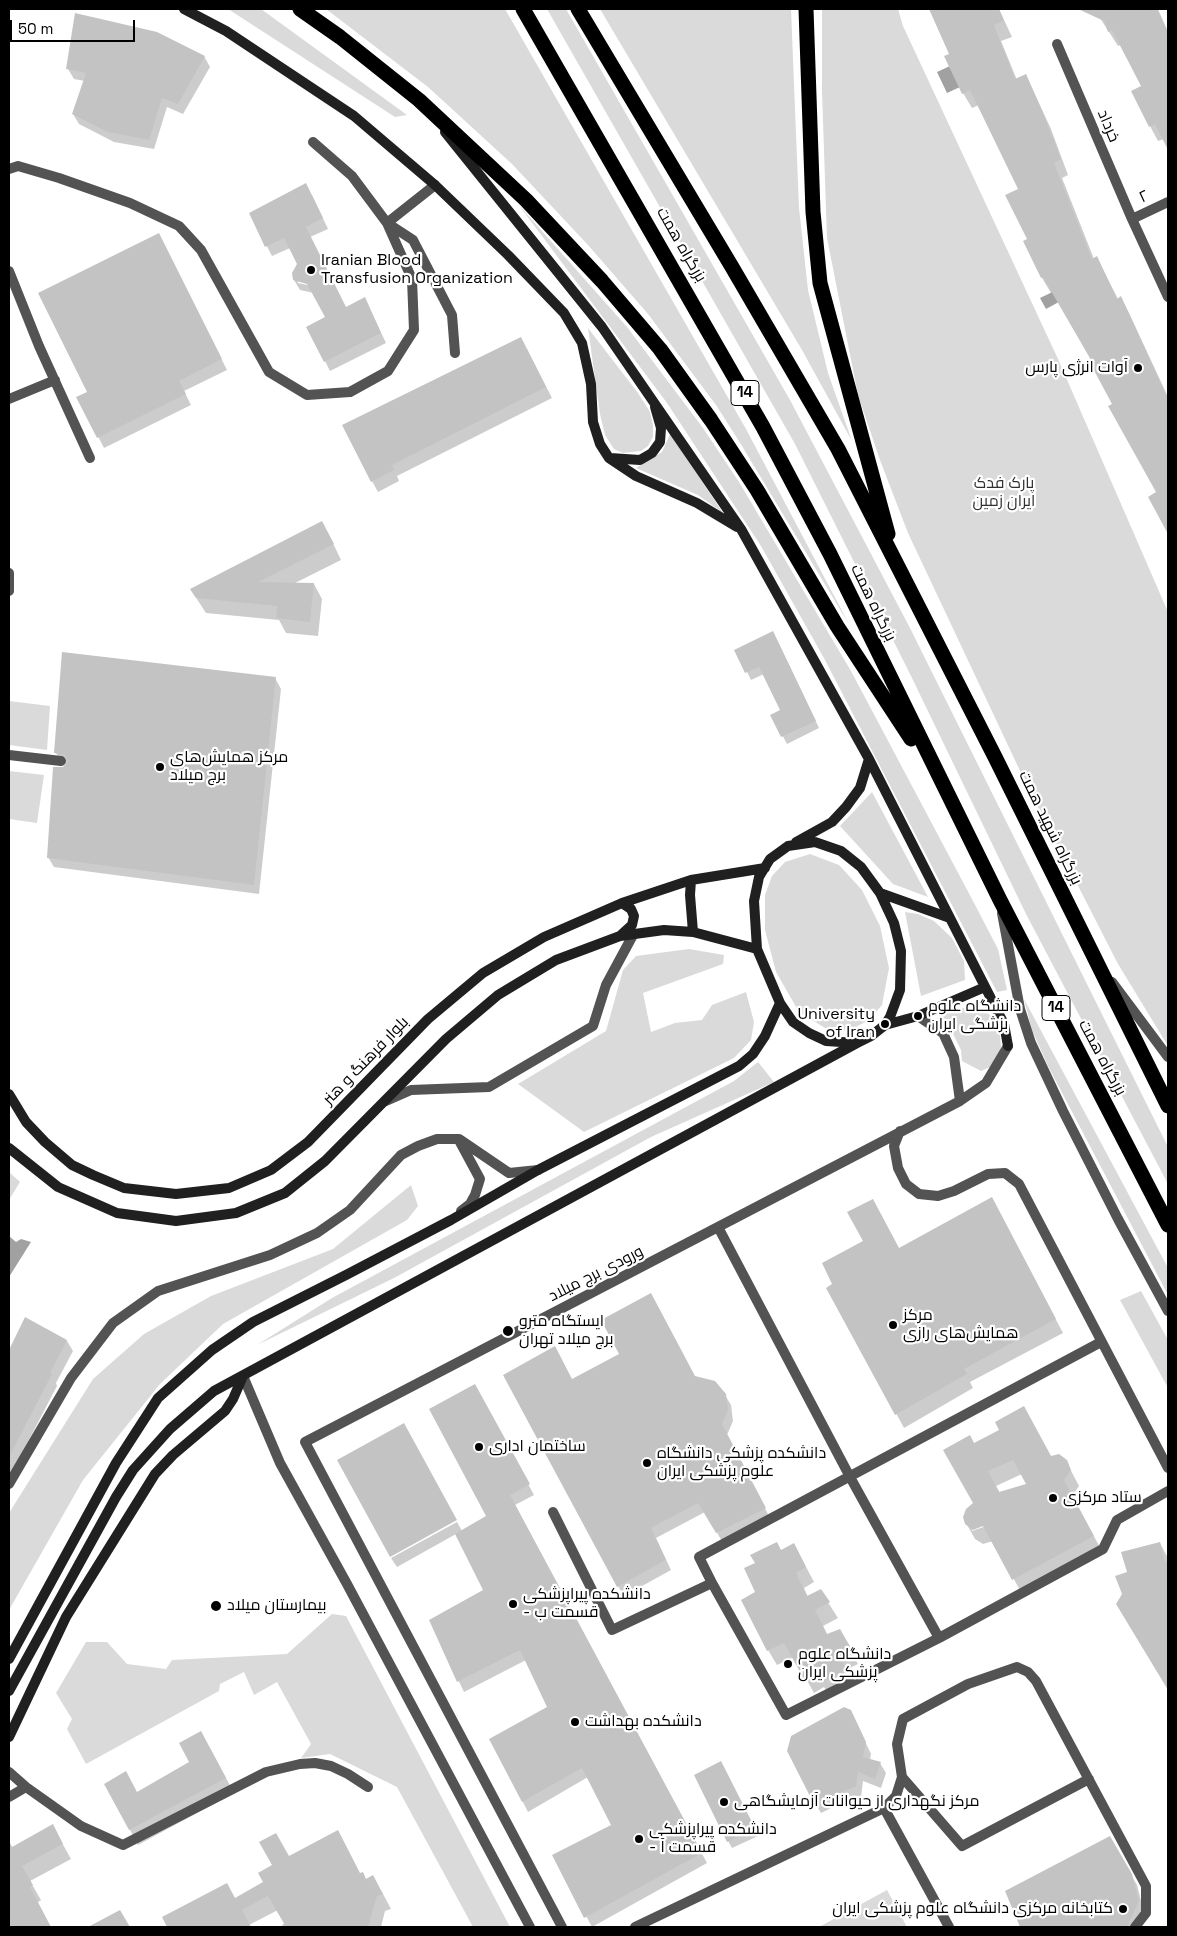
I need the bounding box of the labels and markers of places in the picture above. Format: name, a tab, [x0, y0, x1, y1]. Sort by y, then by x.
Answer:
place label: Iranian Blood Transfusion Organization	[321, 251, 513, 289]
marker: Iranian Blood Transfusion Organization	[305, 264, 317, 276]
place label: آوات انرژی پارس	[1025, 358, 1128, 378]
marker: آوات انرژی پارس	[1132, 362, 1144, 374]
place label: مرکز همایش‌های برج میلاد	[170, 748, 288, 786]
marker: مرکز همایش‌های برج میلاد	[154, 761, 166, 773]
place label: دانشگاه علوم بزشگى ايران	[928, 997, 1021, 1035]
place label: University of Iran	[797, 1005, 875, 1043]
marker: دانشگاه علوم بزشگى ايران	[912, 1010, 924, 1022]
marker: University of Iran	[879, 1018, 891, 1030]
place label: مرکز همایش‌های رازی	[903, 1306, 1018, 1344]
place label: ایستگاه مترو برج میلاد تهران	[519, 1312, 614, 1350]
marker: مرکز همایش‌های رازی	[887, 1319, 899, 1331]
marker: ایستگاه مترو برج میلاد تهران	[501, 1324, 515, 1338]
place label: ساختمان اداری	[489, 1437, 586, 1457]
marker: ساختمان اداری	[473, 1441, 485, 1453]
place label: دانشکده پزشکی دانشگاه علوم پزشکی ایران	[657, 1444, 826, 1482]
marker: دانشکده پزشکی دانشگاه علوم پزشکی ایران	[641, 1457, 653, 1469]
place label: ستاد مرکزی	[1063, 1488, 1142, 1508]
marker: ستاد مرکزی	[1047, 1492, 1059, 1504]
place label: دانشکده پیراپزشکی - قسمت ب	[523, 1585, 651, 1623]
place label: بیمارستان میلاد	[227, 1596, 327, 1616]
marker: دانشکده پیراپزشکی - قسمت ب	[507, 1598, 519, 1610]
marker: بیمارستان میلاد	[209, 1599, 223, 1613]
place label: دانشگاه علوم پزشکی ایران	[798, 1645, 891, 1683]
marker: دانشگاه علوم پزشکی ایران	[782, 1658, 794, 1670]
place label: دانشکده بهداشت	[585, 1712, 702, 1732]
marker: دانشکده بهداشت	[569, 1716, 581, 1728]
place label: مرکز نگهداری از حیوانات آزمایشگاهی	[734, 1792, 980, 1812]
marker: مرکز نگهداری از حیوانات آزمایشگاهی	[718, 1796, 730, 1808]
place label: دانشکده پیراپزشکی - قسمت آ	[649, 1820, 777, 1858]
marker: دانشکده پیراپزشکی - قسمت آ	[633, 1833, 645, 1845]
place label: کتابخانه مرکزی دانشگاه علوم پزشکی ایران	[832, 1899, 1113, 1919]
marker: کتابخانه مرکزی دانشگاه علوم پزشکی ایران	[1117, 1903, 1129, 1915]

